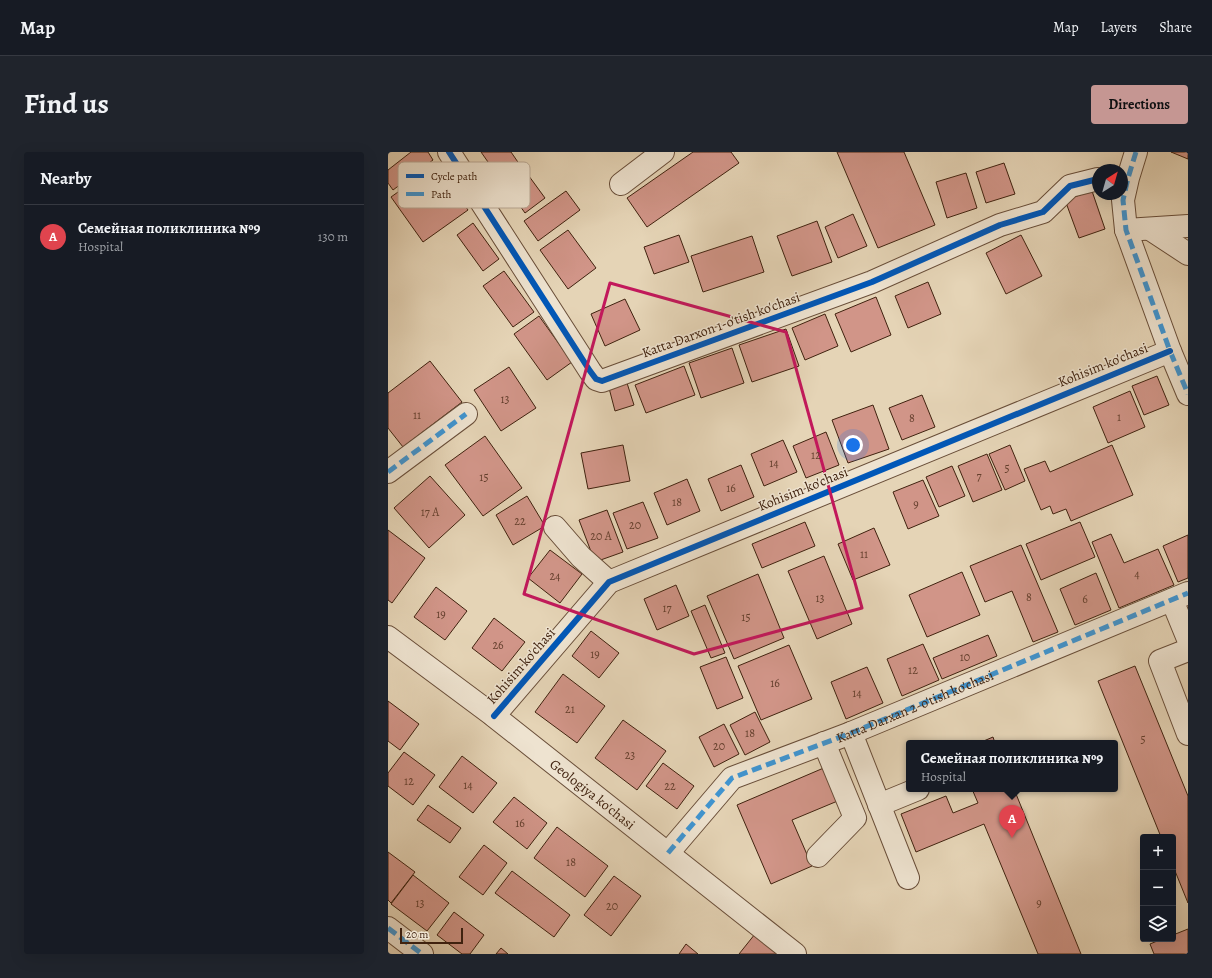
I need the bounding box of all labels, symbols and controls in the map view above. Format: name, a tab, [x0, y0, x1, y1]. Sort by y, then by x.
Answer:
text: Map	[20, 15, 55, 41]
text: Map	[1053, 18, 1079, 37]
text: Layers	[1101, 18, 1137, 37]
text: Share	[1159, 18, 1192, 37]
text: Find us	[24, 85, 109, 123]
button: Directions	[1091, 85, 1188, 124]
legend	[398, 162, 530, 208]
north arrow	[1092, 164, 1128, 200]
text: Nearby	[40, 167, 91, 190]
text: Cycle path	[431, 169, 478, 184]
text: Path	[431, 187, 452, 202]
text: Семейная поликлиника №9	[78, 218, 260, 238]
text: A	[49, 228, 57, 245]
text: 130 m	[318, 228, 348, 245]
text: Hospital	[78, 238, 123, 255]
street label: Katta Darxon 1-o'tish ko'chasi	[639, 287, 803, 363]
street label: Kohisim ko'chasi	[1055, 338, 1151, 392]
house number: 13	[500, 391, 510, 407]
house number: 11	[413, 407, 421, 423]
house number: 1	[1117, 409, 1121, 425]
house number: 8	[909, 410, 915, 426]
your location	[843, 435, 863, 455]
house number: 12	[811, 447, 821, 463]
house number: 14	[769, 455, 779, 471]
house number: 5	[1004, 460, 1010, 476]
street label: Kohisim ko'chasi	[755, 462, 851, 516]
house number: 7	[976, 468, 982, 484]
house number: 15	[479, 469, 489, 485]
house number: 16	[726, 480, 736, 496]
house number: 18	[672, 494, 682, 510]
house number: 9	[913, 496, 919, 512]
house number: 17 A	[421, 504, 440, 520]
house number: 22	[514, 513, 526, 529]
house number: 20	[629, 517, 641, 533]
house number: 20 A	[590, 528, 613, 544]
house number: 11	[860, 546, 868, 562]
house number: 4	[1134, 566, 1140, 582]
house number: 24	[549, 568, 561, 584]
house number: 8	[1026, 589, 1032, 605]
house number: 13	[815, 590, 825, 606]
house number: 6	[1082, 591, 1088, 607]
house number: 17	[662, 600, 673, 616]
house number: 19	[436, 606, 446, 622]
house number: 15	[741, 609, 751, 625]
street label: Kohisim ko'chasi	[482, 624, 560, 708]
house number: 26	[492, 637, 504, 653]
house number: 19	[590, 646, 600, 662]
house number: 10	[960, 649, 970, 665]
house number: 12	[908, 662, 918, 678]
street label: Katta Darxan 2-o'tish ko'chasi	[833, 665, 997, 747]
house number: 16	[770, 675, 780, 691]
house number: 14	[852, 685, 862, 701]
house number: 21	[565, 701, 575, 717]
house number: 18	[745, 725, 755, 741]
house number: 5	[1140, 731, 1146, 747]
house number: 20	[713, 738, 725, 754]
popup	[906, 740, 1118, 792]
house number: 23	[625, 747, 635, 763]
text: Семейная поликлиника №9	[921, 748, 1103, 768]
street label: Geologiya ko'chasi	[546, 754, 639, 834]
text: Hospital	[921, 768, 966, 785]
house number: 12	[404, 773, 414, 789]
house number: 14	[463, 777, 473, 793]
house number: 22	[664, 778, 676, 794]
pin: A	[999, 805, 1025, 838]
house number: 16	[515, 815, 525, 831]
map controls	[1140, 834, 1176, 942]
button: +	[1140, 834, 1176, 870]
house number: 18	[566, 854, 576, 870]
button: −	[1140, 870, 1176, 906]
house number: 13	[415, 895, 425, 911]
house number: 9	[1036, 895, 1042, 911]
house number: 20	[606, 898, 618, 914]
button: layers	[1140, 906, 1176, 942]
scale bar	[400, 926, 463, 945]
text: 20 m	[406, 927, 428, 942]

